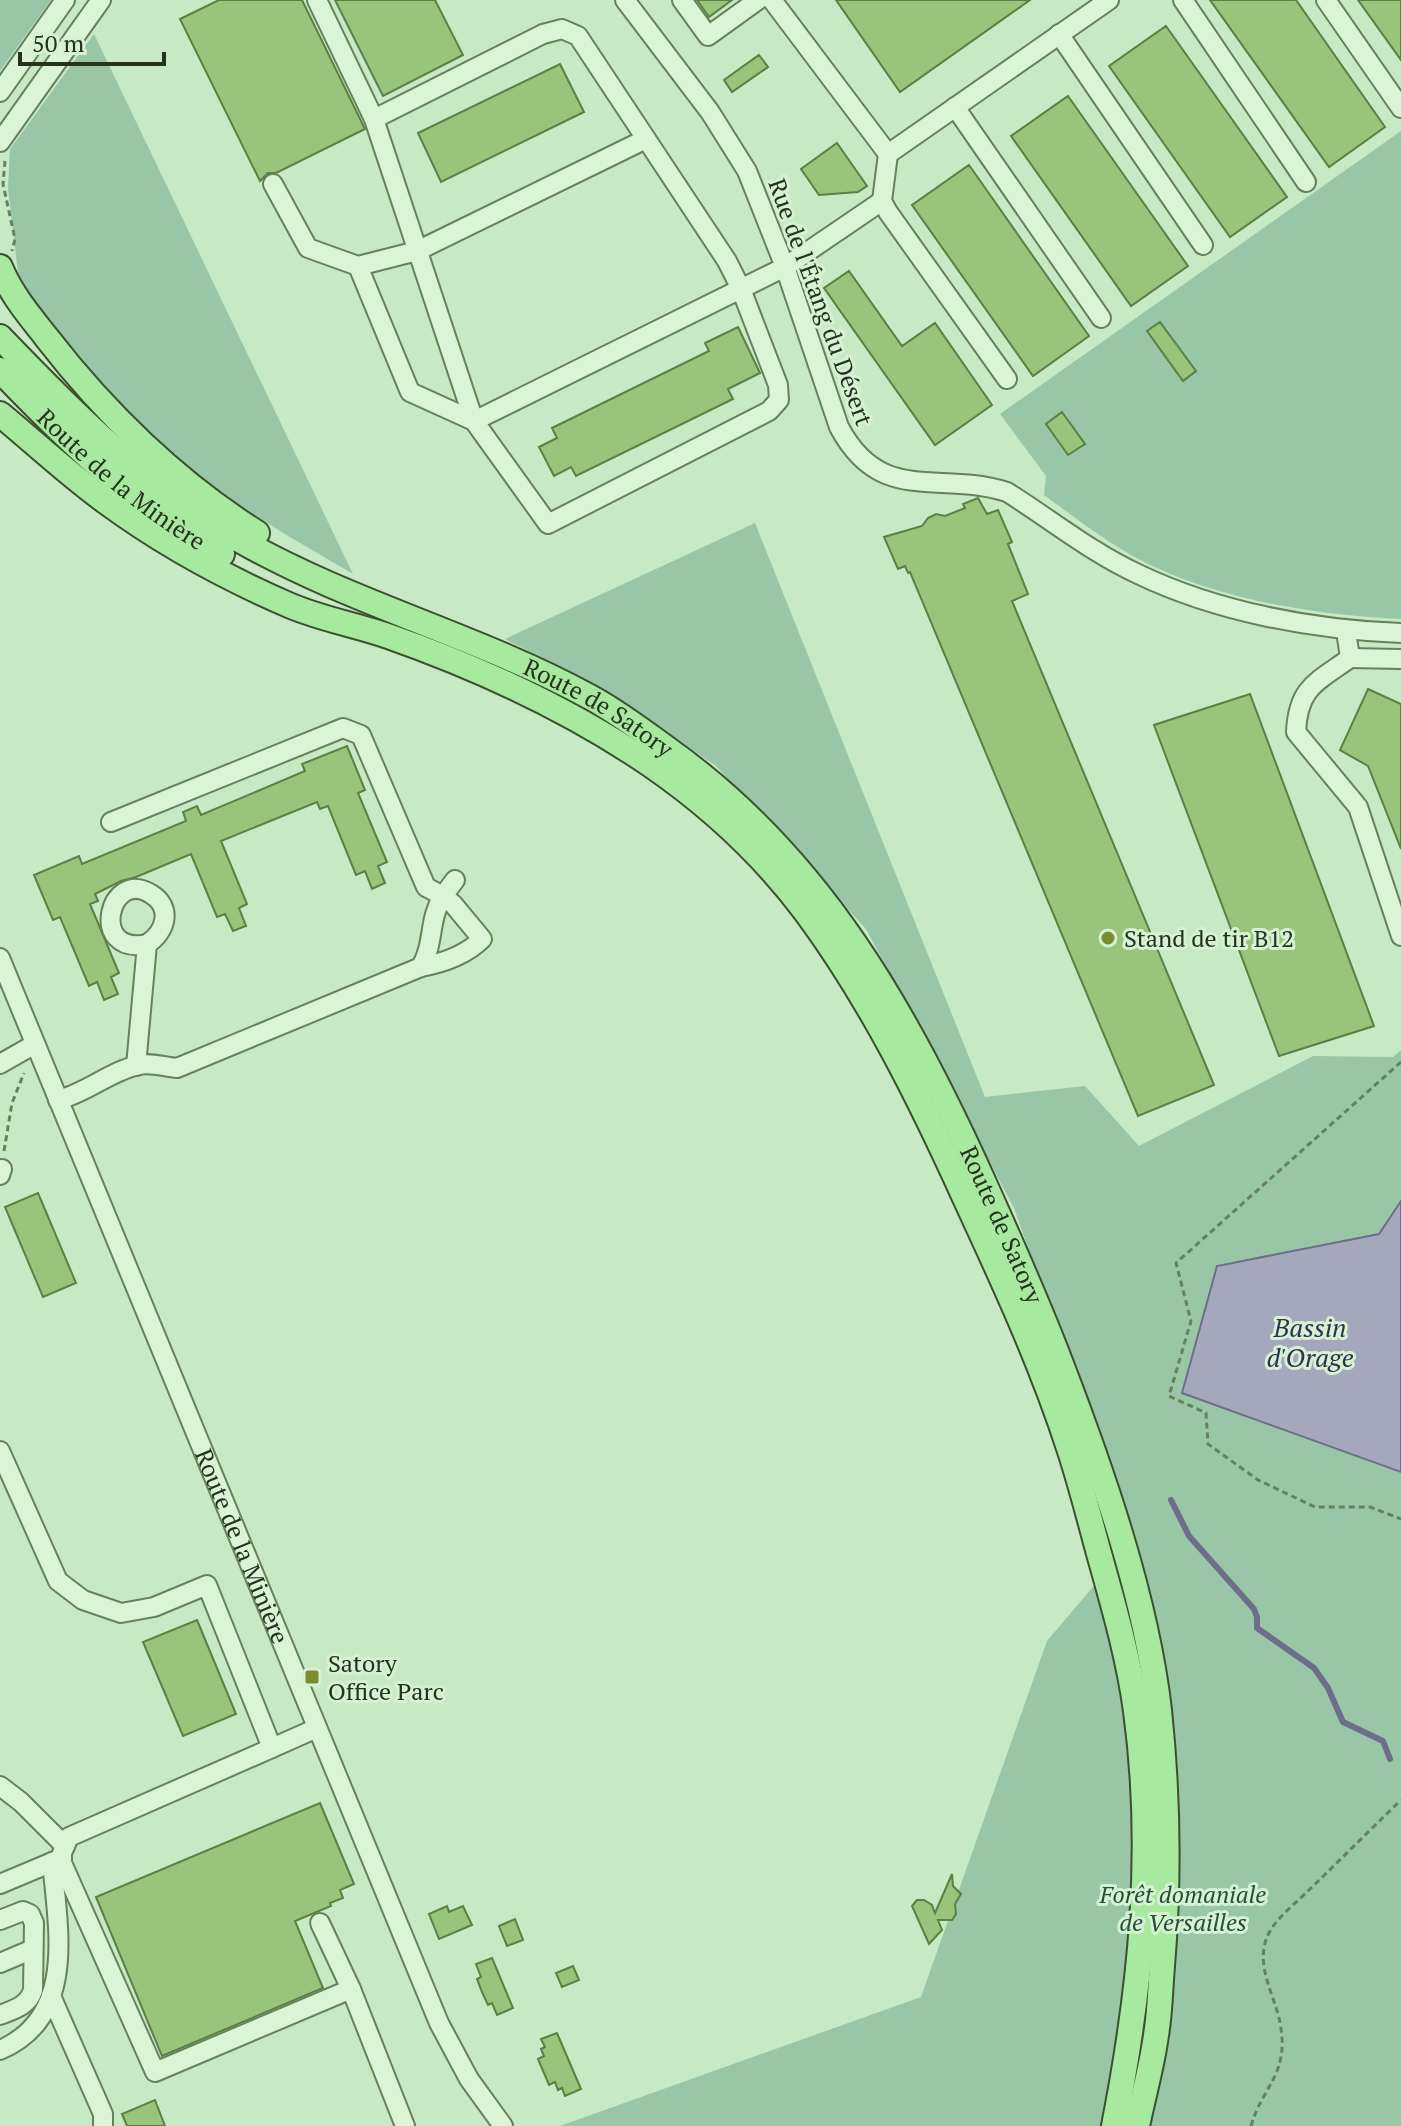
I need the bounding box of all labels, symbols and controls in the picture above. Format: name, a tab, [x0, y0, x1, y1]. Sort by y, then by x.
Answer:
scale bar	[20, 16, 164, 66]
text: 50 m	[32, 27, 84, 59]
street label: Rue de l'Étang du Désert	[761, 174, 881, 430]
street label: Route de la Minière	[31, 401, 212, 557]
street label: Route de Satory	[519, 651, 680, 765]
place label: Stand de tir B12	[1124, 922, 1294, 954]
marker: Stand de tir B12	[1099, 929, 1117, 947]
street label: Route de Satory	[953, 1141, 1051, 1309]
water label: Bassin d'Orage	[1267, 1310, 1354, 1374]
street label: Route de la Minière	[188, 1444, 297, 1648]
place label: Satory Office Parc	[328, 1647, 444, 1707]
marker: Satory Office Parc	[303, 1668, 321, 1686]
park label: Forêt domaniale de Versailles	[1099, 1878, 1266, 1938]

